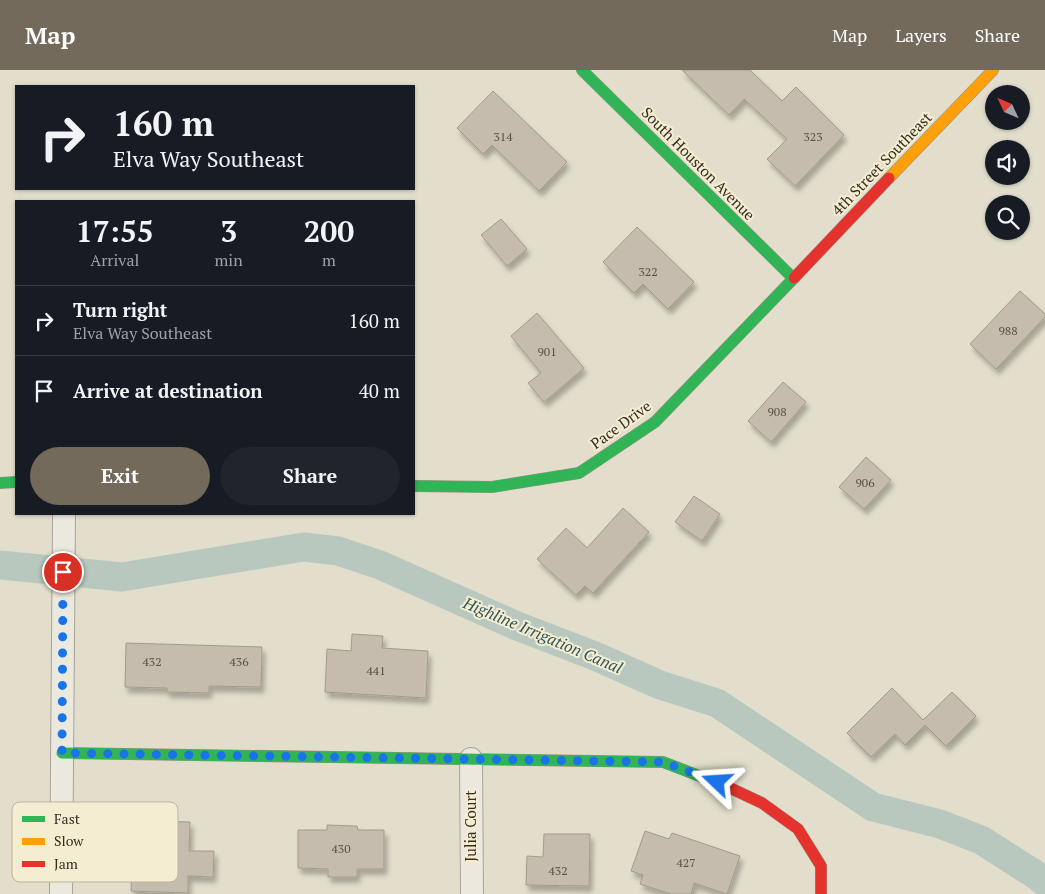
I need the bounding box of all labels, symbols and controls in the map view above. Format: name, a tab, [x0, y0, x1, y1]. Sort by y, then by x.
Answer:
text: Map	[25, 19, 75, 51]
text: Map	[832, 23, 867, 47]
text: Layers	[895, 23, 947, 47]
text: Share	[975, 23, 1020, 47]
north arrow	[985, 85, 1030, 130]
map controls	[985, 85, 1030, 240]
text: 160 m	[113, 100, 214, 146]
street label: South Houston Avenue	[638, 102, 760, 224]
icon: right	[30, 105, 95, 170]
street label: 4th Street Southeast	[827, 107, 936, 219]
house number: 314	[493, 129, 513, 144]
house number: 323	[803, 129, 823, 144]
button: sound	[985, 140, 1030, 185]
text: Elva Way Southeast	[113, 144, 304, 173]
button: search	[985, 195, 1030, 240]
text: 17:55	[76, 211, 154, 251]
text: 3	[220, 211, 237, 251]
text: 200	[303, 211, 354, 251]
text: Arrival	[90, 249, 139, 271]
text: min	[215, 249, 243, 271]
text: m	[322, 249, 336, 271]
house number: 322	[638, 264, 658, 279]
text: Turn right	[73, 297, 167, 322]
icon: right	[30, 307, 58, 335]
text: 160 m	[349, 308, 400, 333]
text: Elva Way Southeast	[73, 322, 212, 344]
house number: 988	[998, 323, 1018, 338]
house number: 901	[537, 344, 557, 359]
icon: arrive	[30, 377, 58, 405]
text: Arrive at destination	[73, 378, 262, 403]
text: 40 m	[359, 378, 400, 403]
street label: Pace Drive	[586, 395, 655, 453]
house number: 908	[767, 404, 787, 419]
button: Exit	[30, 447, 210, 505]
button: Share	[220, 447, 400, 505]
house number: 906	[855, 475, 875, 490]
pin	[42, 551, 84, 593]
icon: arrive	[49, 558, 77, 586]
water label: Highline Irrigation Canal	[459, 591, 626, 679]
house number: 432	[142, 654, 162, 669]
house number: 436	[229, 654, 249, 669]
house number: 441	[366, 663, 386, 678]
position arrow	[690, 755, 742, 807]
street label: Julia Court	[460, 790, 480, 862]
legend	[12, 802, 178, 882]
text: Fast	[54, 809, 81, 828]
text: Slow	[54, 831, 84, 850]
house number: 430	[331, 841, 351, 856]
text: Jam	[54, 854, 78, 873]
house number: 427	[676, 855, 696, 870]
house number: 432	[548, 863, 568, 878]

